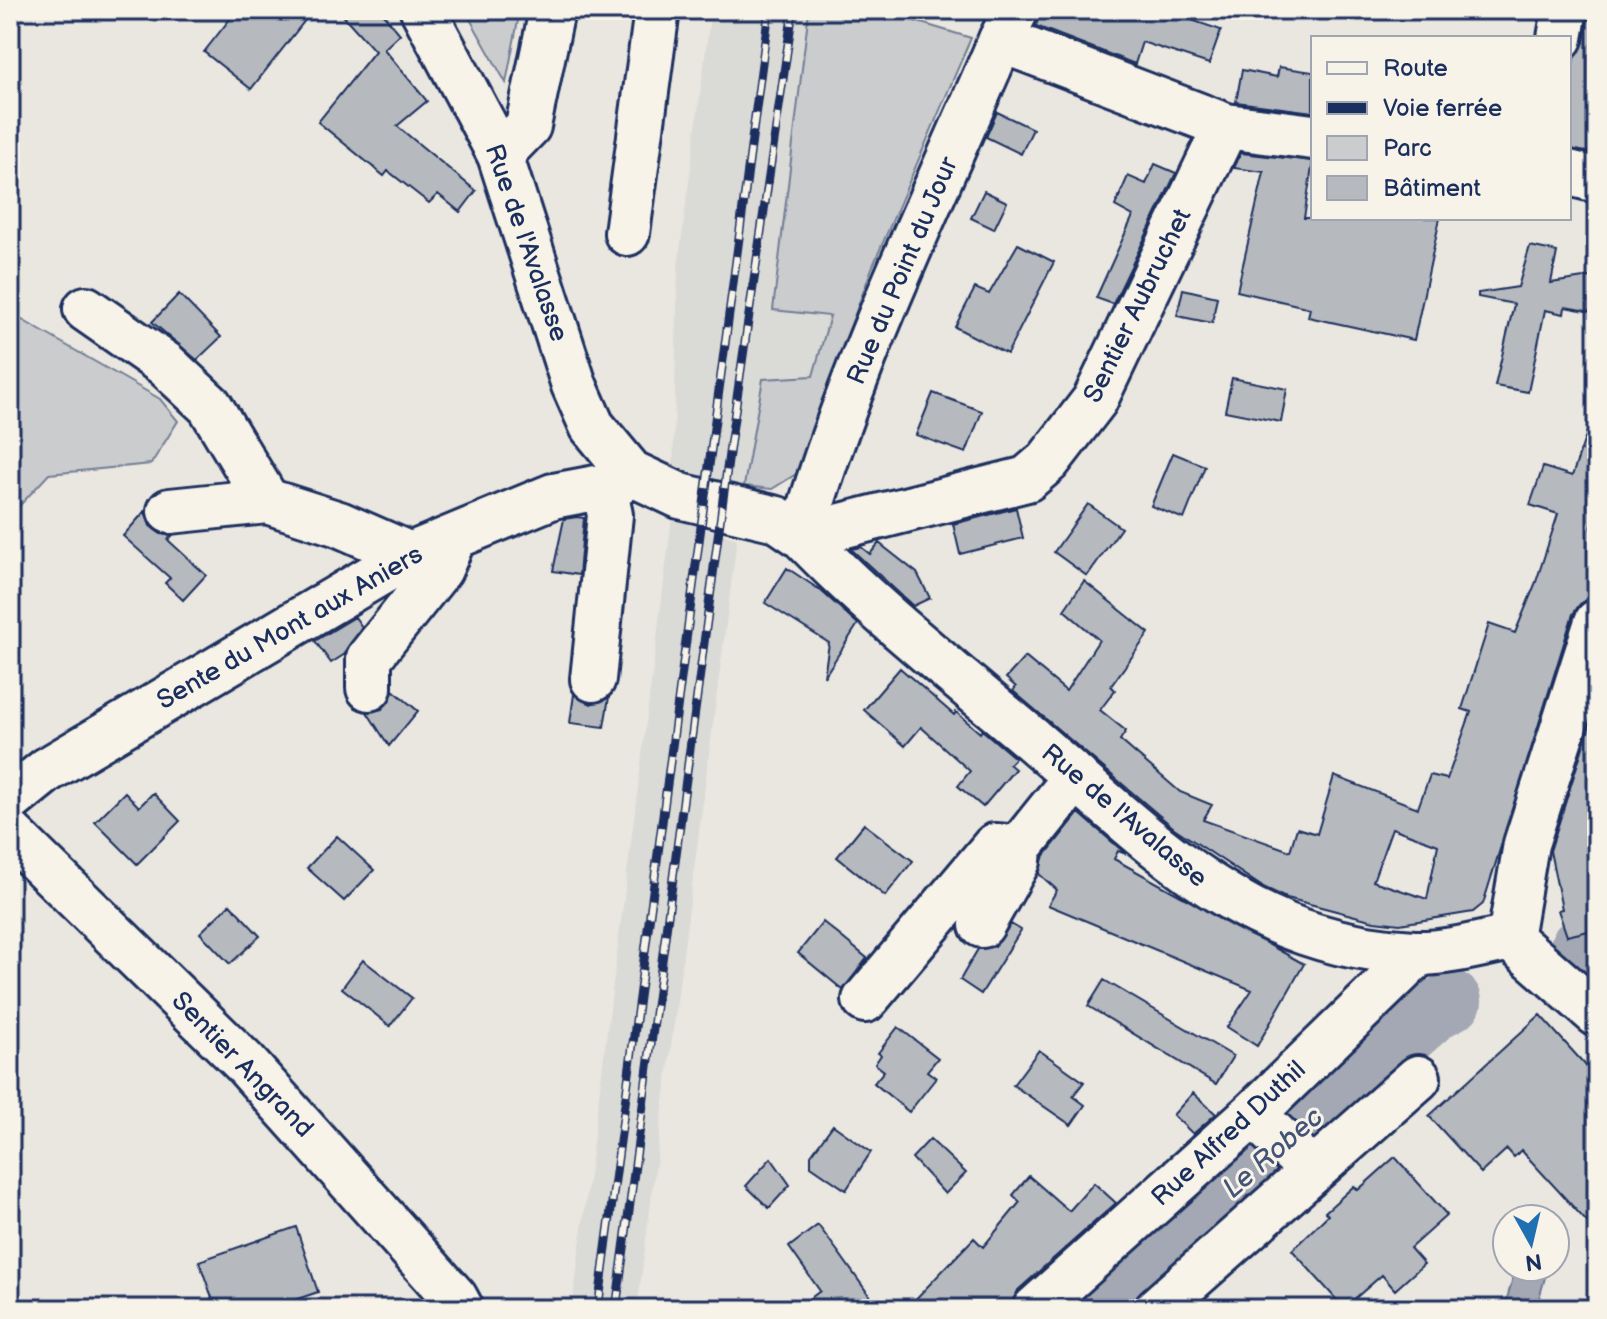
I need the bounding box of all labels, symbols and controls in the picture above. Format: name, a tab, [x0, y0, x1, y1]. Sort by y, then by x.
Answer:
legend	[1311, 36, 1571, 220]
text: Route	[1383, 54, 1448, 83]
text: Voie ferrée	[1383, 94, 1502, 123]
text: Parc	[1383, 134, 1432, 163]
street label: Rue de l'Avalasse	[478, 140, 574, 346]
street label: Rue du Point du Jour	[841, 152, 965, 389]
text: Bâtiment	[1383, 174, 1482, 203]
street label: Sentier Aubruchet	[1078, 204, 1198, 408]
street label: Sente du Mont aux Aniers	[152, 539, 428, 717]
street label: Rue de l'Avalasse	[1035, 738, 1213, 894]
street label: Sentier Angrand	[165, 986, 319, 1144]
street label: Rue Alfred Duthil	[1146, 1055, 1312, 1213]
water label: Le Robec	[1216, 1101, 1330, 1205]
north arrow	[1491, 1203, 1571, 1283]
text: N	[1524, 1247, 1544, 1276]

